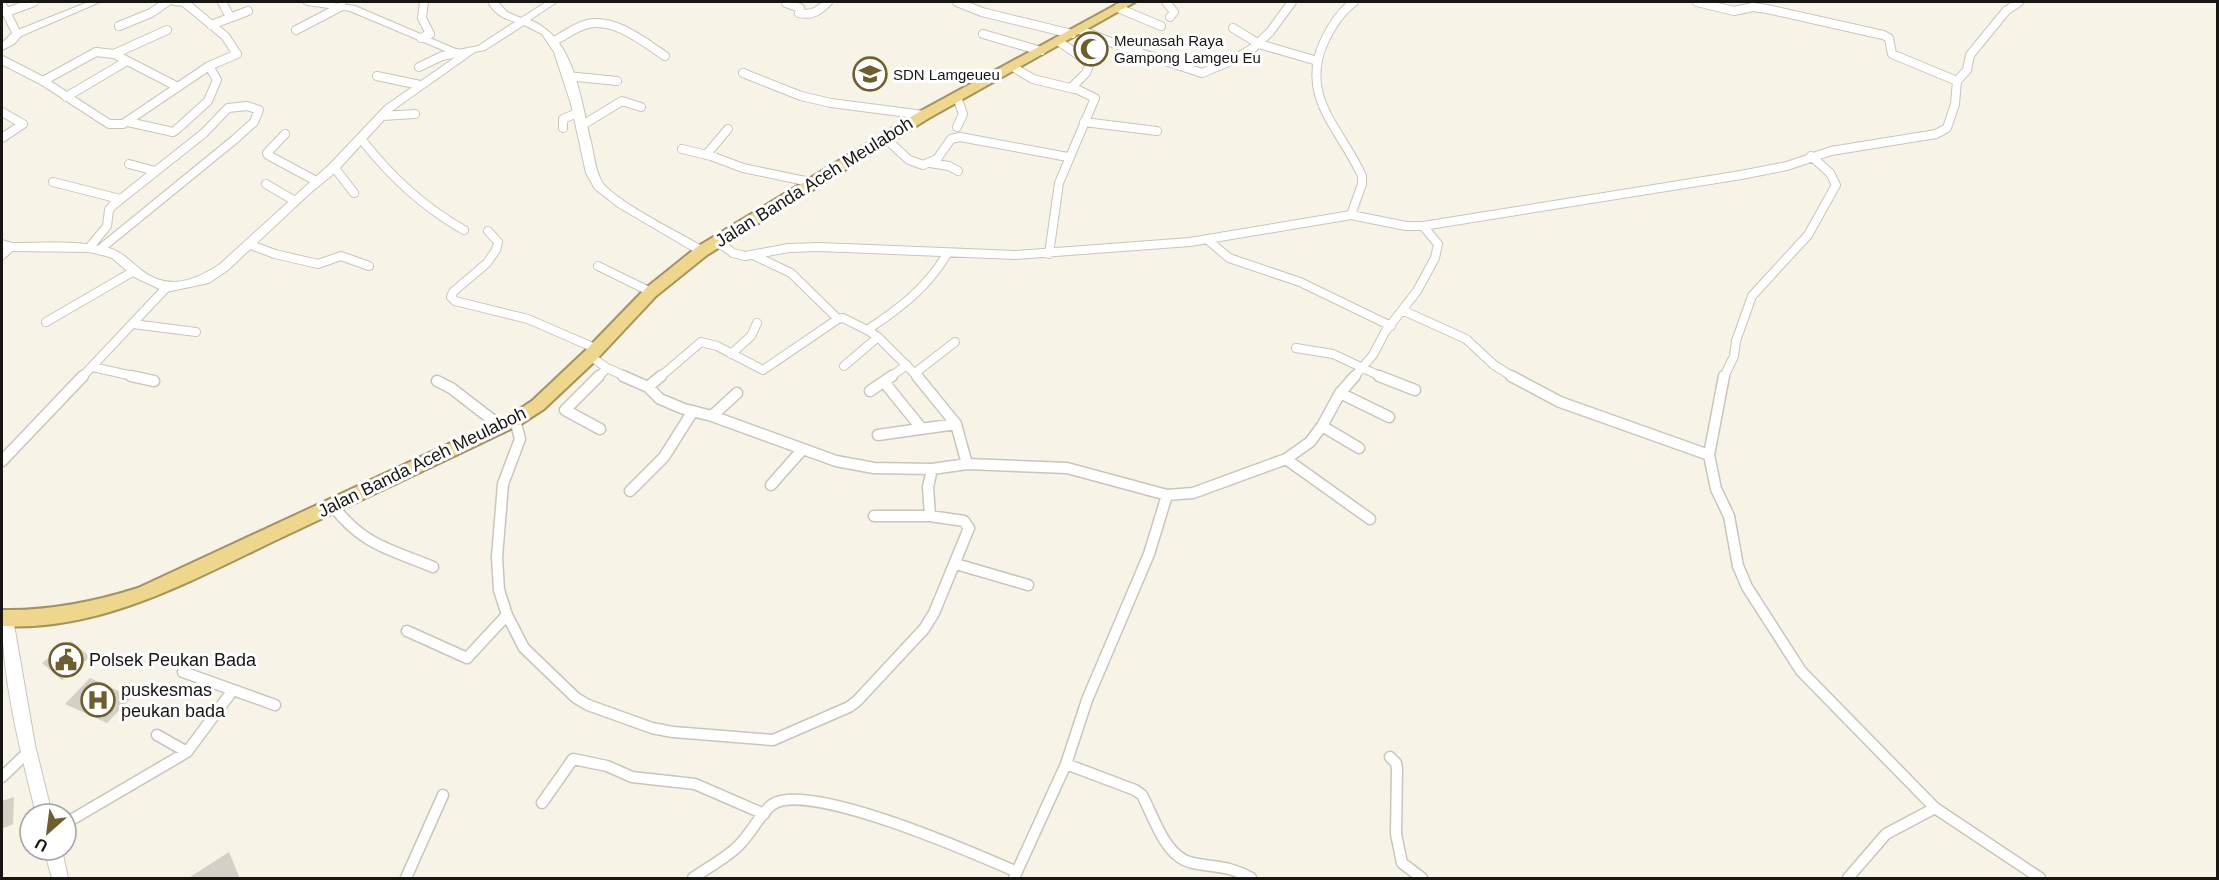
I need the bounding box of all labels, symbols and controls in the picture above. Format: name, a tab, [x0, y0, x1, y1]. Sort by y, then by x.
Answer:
mosque icon: Meunasah Raya Gampong Lamgeu Eu	[1073, 31, 1109, 67]
place label: Meunasah Raya Gampong Lamgeu Eu	[1114, 32, 1261, 66]
school or university icon: SDN Lamgeueu	[852, 56, 888, 92]
place label: SDN Lamgeueu	[893, 66, 1000, 83]
street label: Jalan Banda Aceh Meulaboh	[712, 113, 916, 251]
street label: Jalan Banda Aceh Meulaboh	[315, 403, 529, 521]
public building icon: Polsek Peukan Bada	[48, 642, 84, 678]
place label: Polsek Peukan Bada	[89, 650, 257, 670]
place label: puskesmas peukan bada	[121, 680, 226, 721]
hospital icon: puskesmas peukan bada	[80, 682, 116, 718]
north arrow	[18, 802, 78, 862]
text: U	[32, 835, 50, 855]

